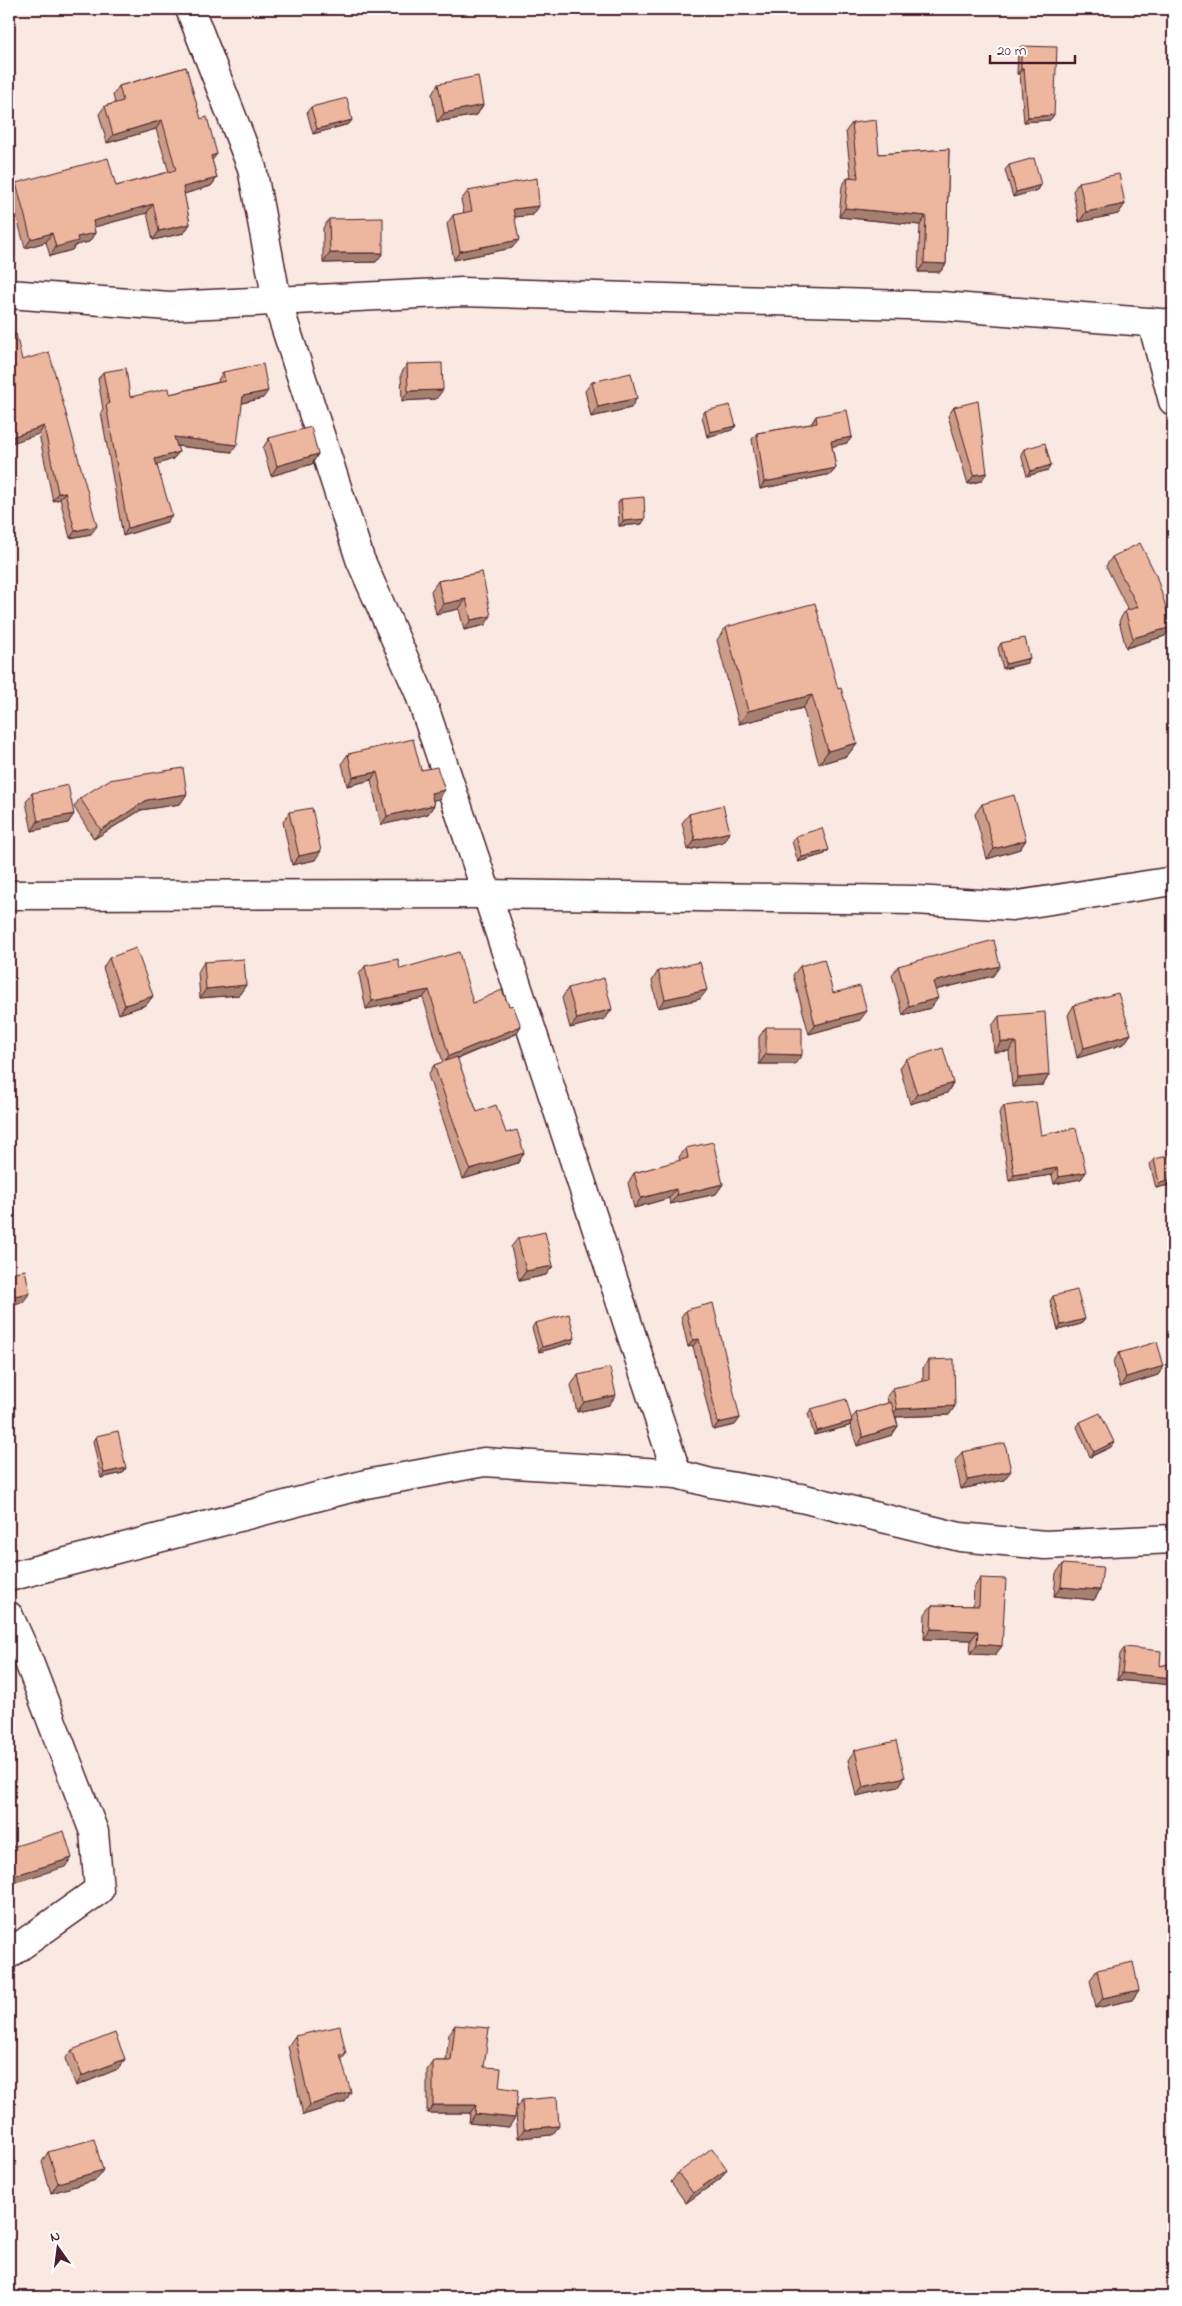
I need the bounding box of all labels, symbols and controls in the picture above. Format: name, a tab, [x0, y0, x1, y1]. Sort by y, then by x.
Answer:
scale bar	[990, 32, 1074, 64]
text: 20 m	[997, 40, 1027, 62]
north arrow	[32, 2224, 82, 2274]
text: N	[48, 2226, 62, 2248]

